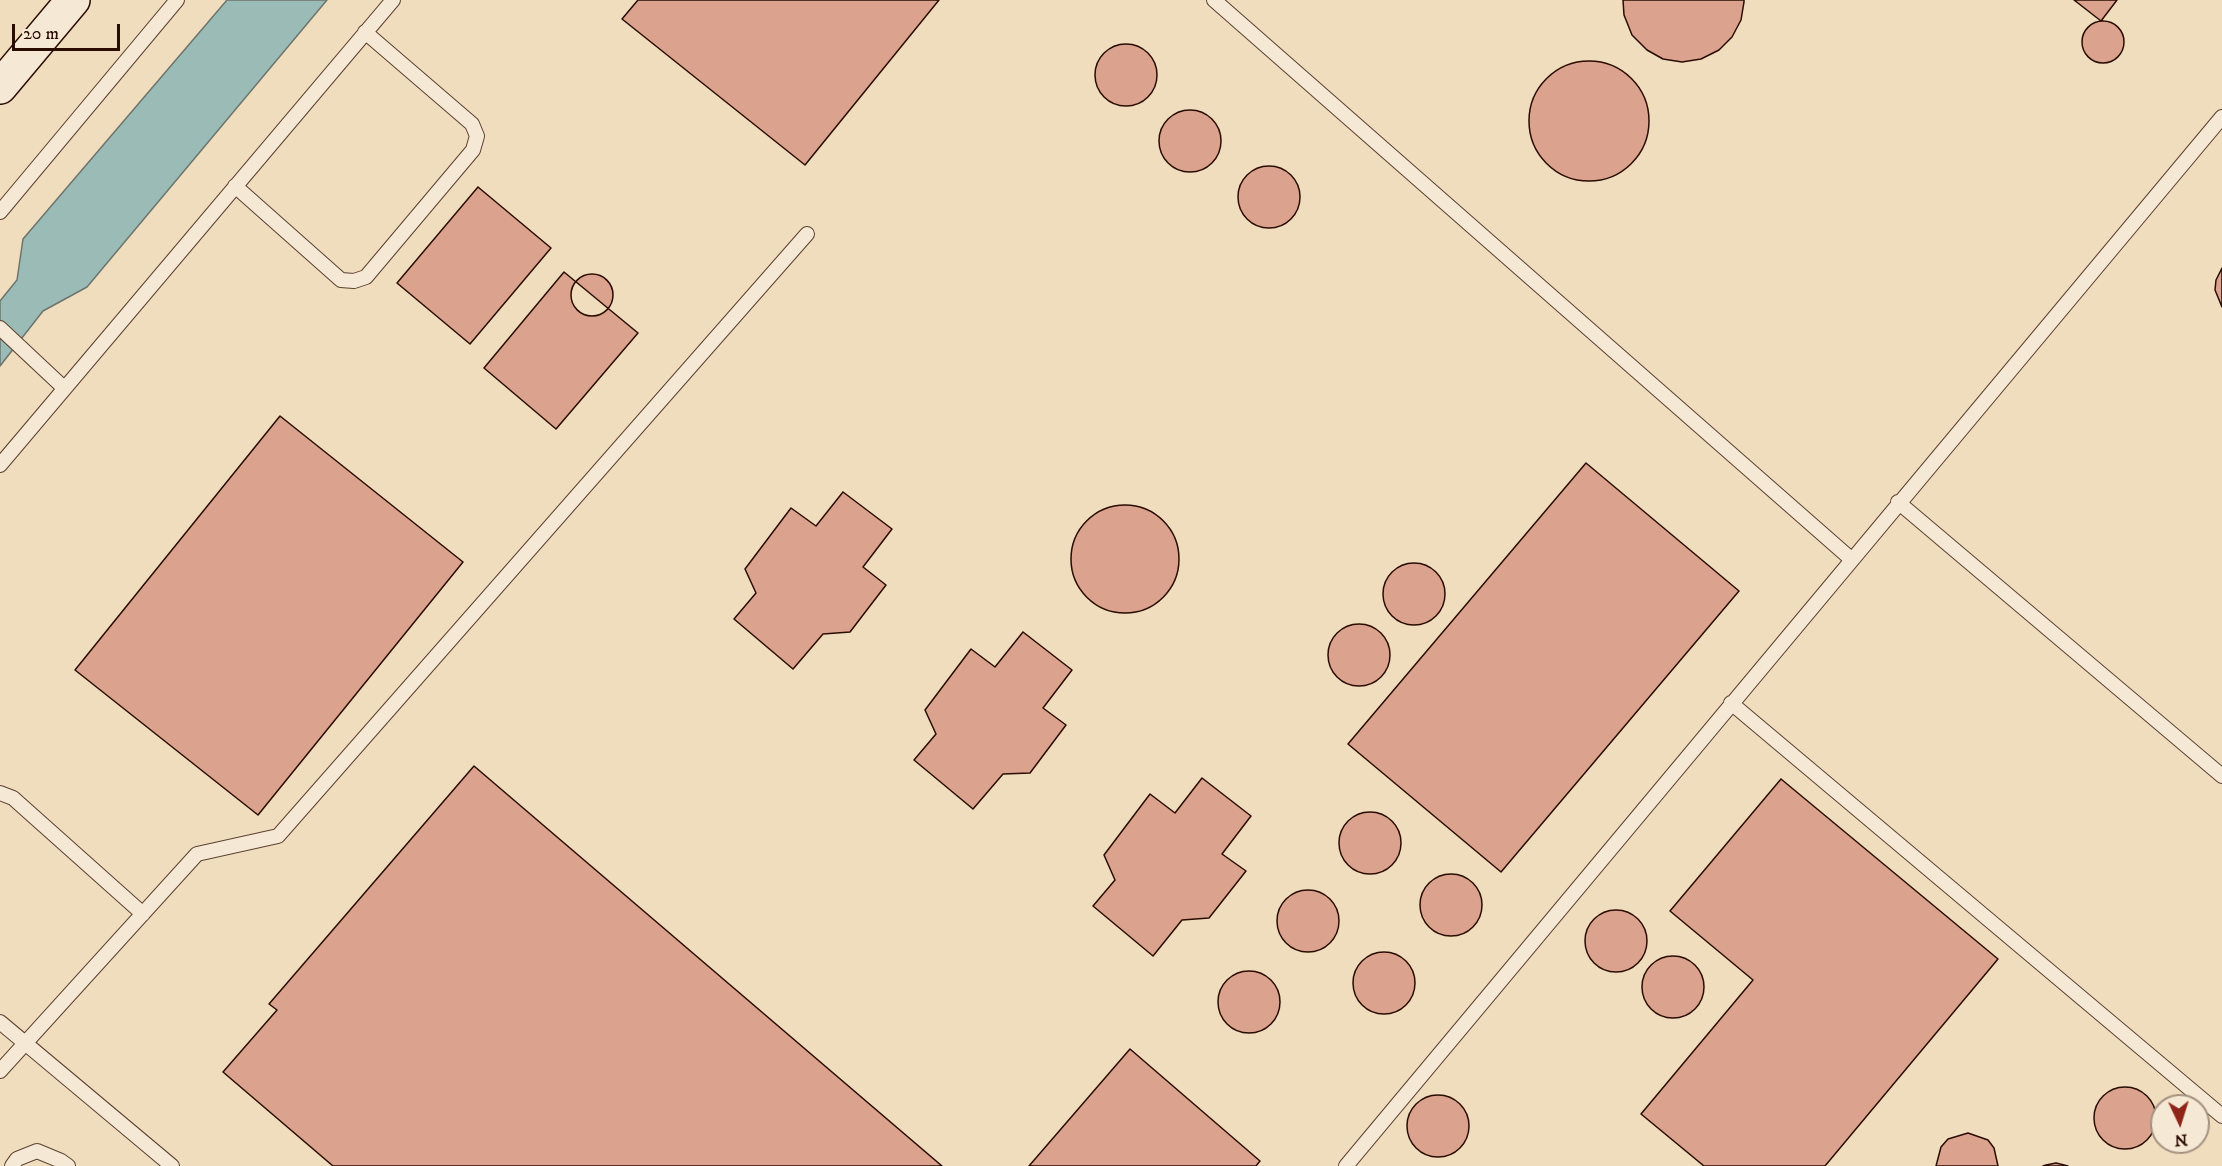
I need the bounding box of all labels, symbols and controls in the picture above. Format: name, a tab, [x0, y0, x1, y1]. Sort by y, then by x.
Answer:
scale bar	[15, 12, 123, 50]
text: 20 m	[23, 23, 59, 45]
north arrow	[2150, 1094, 2210, 1154]
text: N	[2174, 1130, 2188, 1150]

